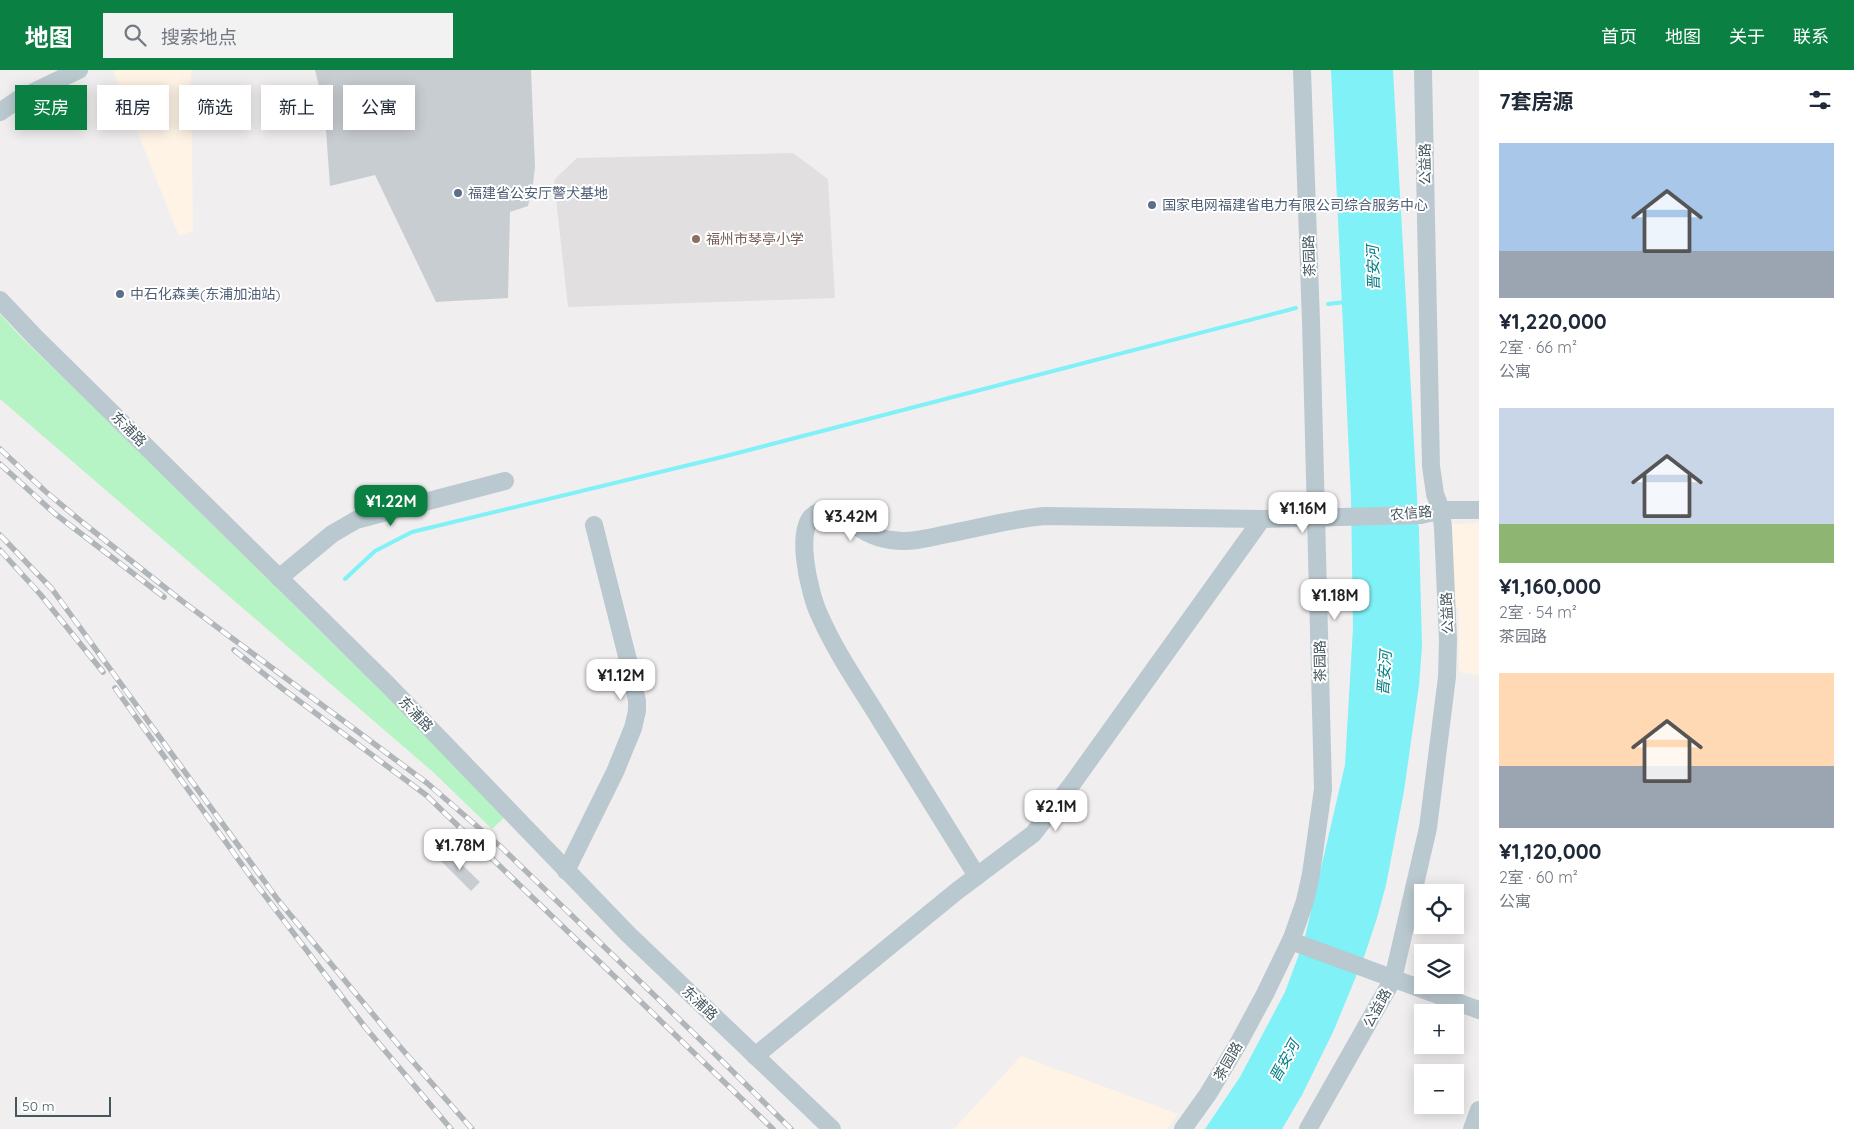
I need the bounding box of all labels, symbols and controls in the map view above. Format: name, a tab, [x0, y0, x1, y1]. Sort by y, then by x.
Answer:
search box	[103, 13, 453, 58]
icon: search	[121, 21, 149, 49]
text: 地图	[25, 22, 73, 52]
text: 搜索地点	[161, 25, 237, 49]
text: 首页	[1601, 25, 1637, 48]
text: 地图	[1665, 25, 1701, 48]
text: 关于	[1729, 25, 1765, 48]
text: 联系	[1793, 25, 1829, 48]
chip: 买房	[15, 85, 87, 130]
chip: 租房	[97, 85, 169, 130]
chip: 筛选	[179, 85, 251, 130]
chip: 新上	[261, 85, 333, 130]
chip: 公寓	[343, 85, 415, 130]
icon: filters	[1806, 86, 1834, 114]
text: 7套房源	[1499, 88, 1574, 114]
street label: 公益路	[1416, 143, 1434, 185]
icon: home	[1622, 176, 1712, 266]
place label: 福建省公安厅警犬基地	[468, 184, 608, 202]
marker: 福建省公安厅警犬基地	[452, 187, 464, 199]
place label: 国家电网福建省电力有限公司综合服务中心	[1162, 196, 1428, 214]
marker: 国家电网福建省电力有限公司综合服务中心	[1146, 199, 1158, 211]
place label: 福州市琴亭小学	[706, 230, 804, 248]
marker: 福州市琴亭小学	[690, 233, 702, 245]
street label: 茶园路	[1299, 235, 1319, 277]
water label: 晋安河	[1363, 242, 1383, 291]
place label: 中石化森美(东浦加油站)	[130, 285, 280, 303]
marker: 中石化森美(东浦加油站)	[114, 288, 126, 300]
text: ¥1,220,000	[1499, 308, 1607, 334]
text: 2室 · 66 m²	[1499, 337, 1577, 357]
text: 公寓	[1499, 361, 1531, 381]
street label: 东浦路	[108, 408, 150, 450]
icon: home	[1622, 441, 1712, 531]
pin: ¥1.22M	[350, 484, 432, 527]
text: ¥1.22M	[365, 491, 417, 511]
pin: ¥1.16M	[1262, 492, 1344, 534]
text: ¥1.16M	[1279, 498, 1327, 518]
pin: ¥3.42M	[810, 500, 892, 542]
street label: 农信路	[1389, 502, 1433, 524]
text: ¥3.42M	[824, 506, 878, 526]
text: ¥1,160,000	[1499, 573, 1601, 599]
pin: ¥1.18M	[1294, 578, 1376, 621]
text: ¥1.18M	[1311, 585, 1359, 605]
street label: 公益路	[1437, 592, 1457, 634]
text: 2室 · 54 m²	[1499, 602, 1577, 622]
text: 茶园路	[1499, 626, 1547, 646]
street label: 茶园路	[1311, 640, 1329, 682]
water label: 晋安河	[1373, 647, 1395, 696]
pin: ¥1.12M	[580, 658, 662, 701]
text: ¥1.12M	[597, 665, 645, 685]
street label: 东浦路	[395, 693, 437, 735]
icon: home	[1622, 706, 1712, 796]
pin: ¥2.1M	[1021, 790, 1091, 832]
text: ¥2.1M	[1035, 796, 1077, 816]
pin: ¥1.78M	[419, 828, 501, 871]
text: ¥1.78M	[435, 835, 485, 855]
text: ¥1,120,000	[1499, 838, 1601, 864]
text: 2室 · 60 m²	[1499, 867, 1578, 887]
map controls	[1414, 884, 1464, 1114]
button: locate	[1414, 884, 1464, 934]
text: 公寓	[1499, 891, 1531, 911]
button: layers	[1414, 944, 1464, 994]
street label: 东浦路	[679, 982, 721, 1024]
street label: 公益路	[1359, 985, 1395, 1031]
button: +	[1414, 1004, 1464, 1054]
water label: 晋安河	[1265, 1034, 1305, 1085]
street label: 茶园路	[1210, 1038, 1246, 1084]
button: −	[1414, 1064, 1464, 1114]
scale bar	[15, 1094, 111, 1117]
text: 50 m	[22, 1097, 55, 1115]

